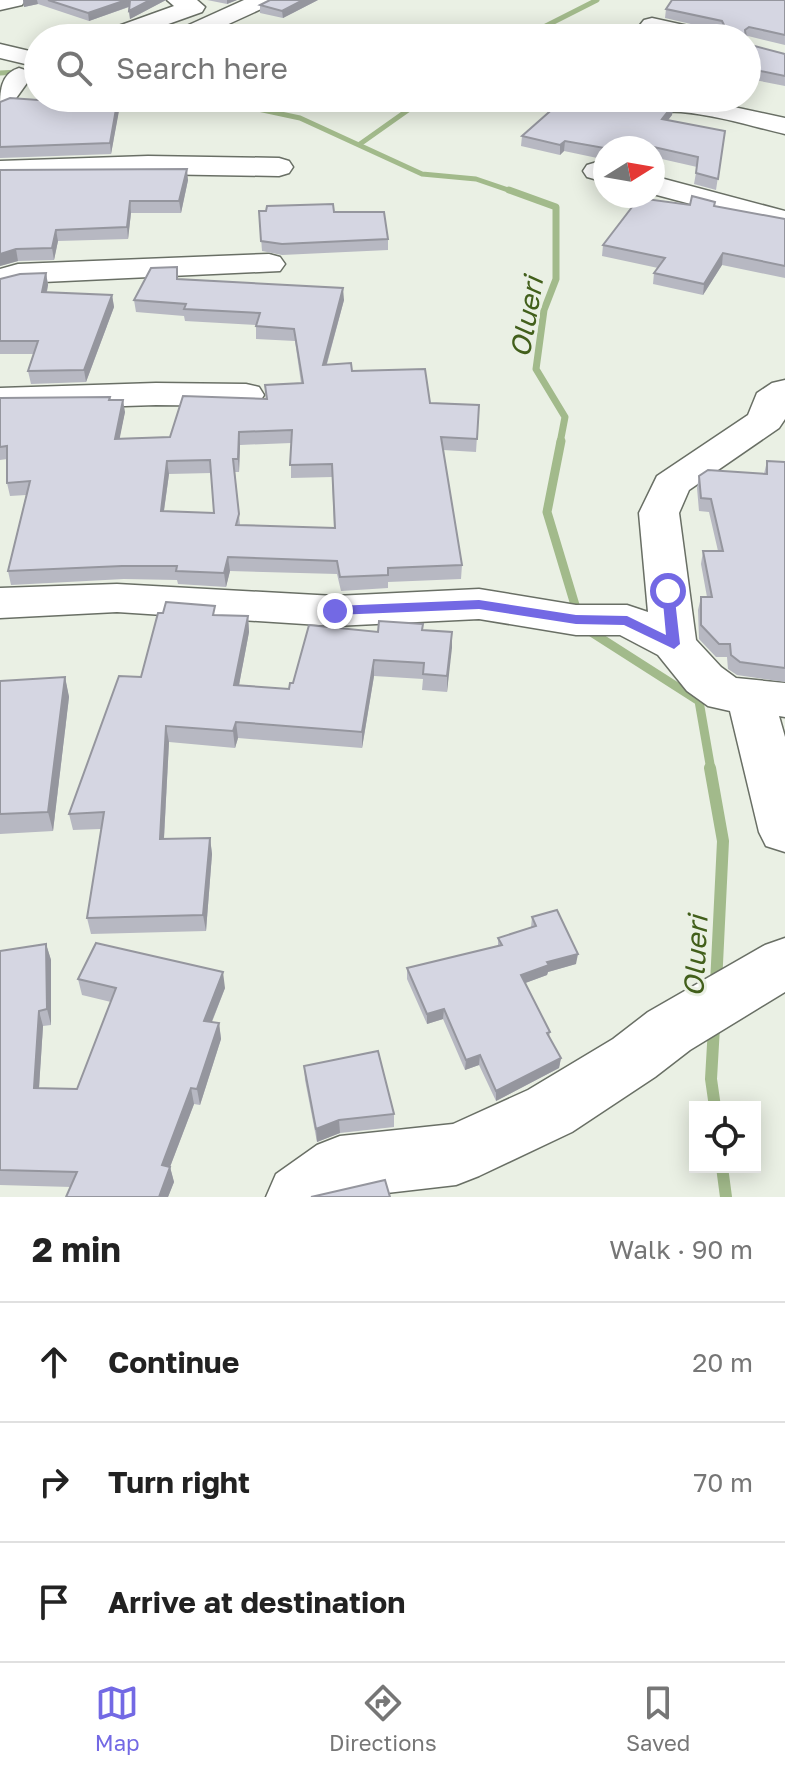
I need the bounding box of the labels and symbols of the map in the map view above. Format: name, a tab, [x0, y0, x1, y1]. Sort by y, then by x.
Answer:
north arrow	[593, 136, 665, 208]
water label: Olueri	[503, 271, 550, 360]
route start	[650, 573, 686, 609]
route end	[317, 593, 353, 629]
water label: Olueri	[676, 911, 714, 997]

